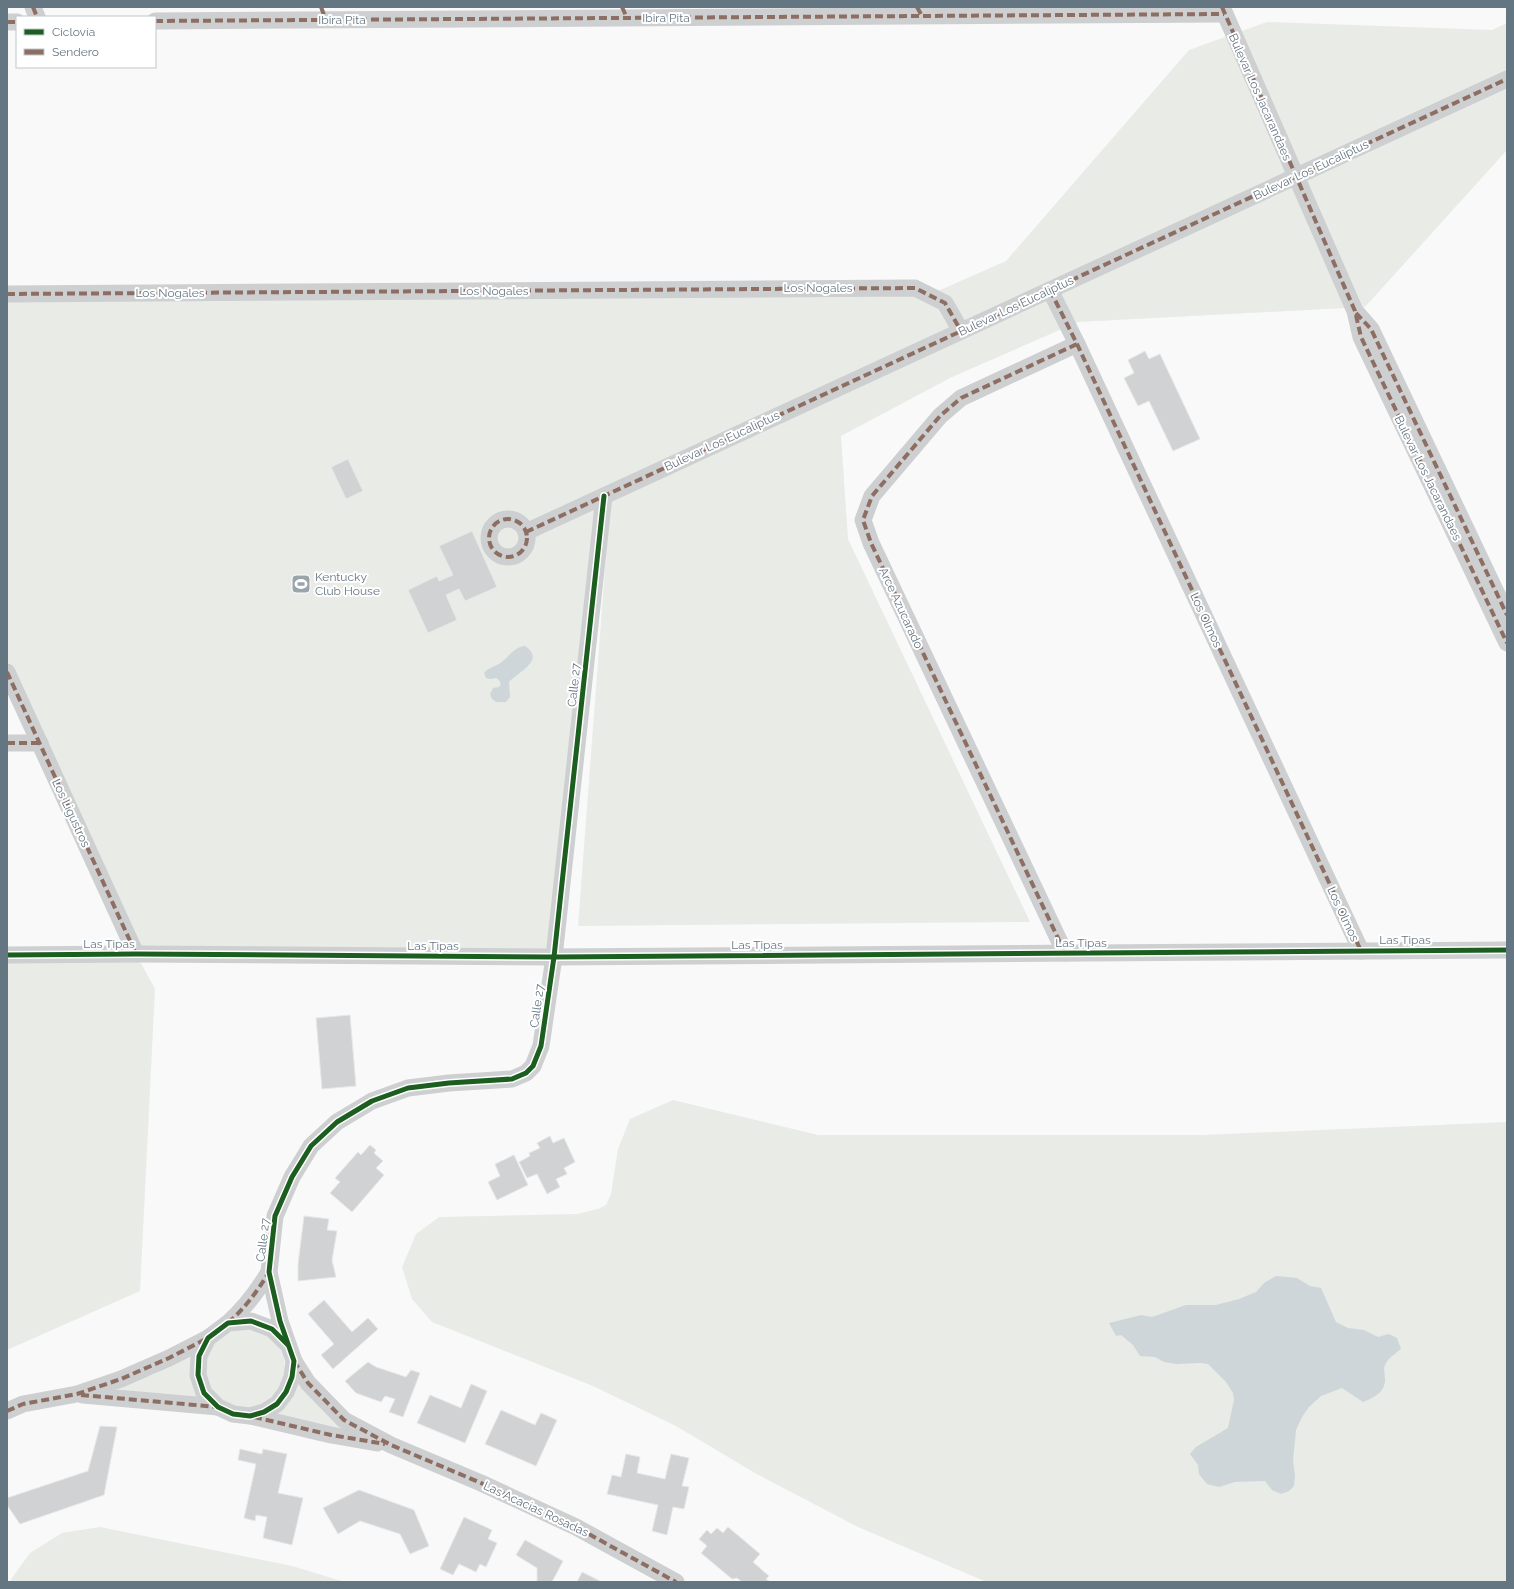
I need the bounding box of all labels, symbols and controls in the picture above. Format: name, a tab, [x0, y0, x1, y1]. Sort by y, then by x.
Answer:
street label: Ibira Pita	[642, 11, 690, 25]
street label: Ibira Pita	[318, 13, 366, 27]
legend	[16, 16, 156, 68]
text: Ciclovía	[52, 25, 95, 39]
street label: Bulevar Los Jacarandaes	[1226, 31, 1294, 163]
text: Sendero	[52, 45, 99, 59]
street label: Bulevar Los Eucaliptus	[1251, 137, 1371, 203]
street label: Bulevar Los Eucaliptus	[956, 273, 1076, 339]
street label: Los Nogales	[783, 281, 853, 295]
street label: Los Nogales	[459, 284, 529, 298]
street label: Los Nogales	[135, 286, 205, 300]
street label: Bulevar Los Eucaliptus	[662, 408, 782, 474]
street label: Bulevar Los Jacarandaes	[1392, 413, 1465, 543]
street label: Arce Azucarado	[876, 565, 926, 651]
place label: Kentucky Club House	[315, 570, 380, 598]
sports icon: Kentucky Club House	[290, 573, 312, 595]
street label: Los Olmos	[1187, 590, 1225, 650]
street label: Calle 27	[565, 662, 583, 708]
street label: Los Ligustros	[49, 777, 93, 850]
street label: Los Olmos	[1324, 884, 1362, 944]
street label: Las Tipas	[1379, 933, 1431, 947]
street label: Las Tipas	[1055, 936, 1107, 950]
street label: Las Tipas	[83, 937, 135, 951]
street label: Las Tipas	[731, 938, 783, 952]
street label: Las Tipas	[407, 939, 459, 953]
street label: Calle 27	[527, 983, 547, 1029]
street label: Calle 27	[253, 1217, 273, 1263]
street label: Las Acacias Rosadas	[481, 1478, 591, 1540]

